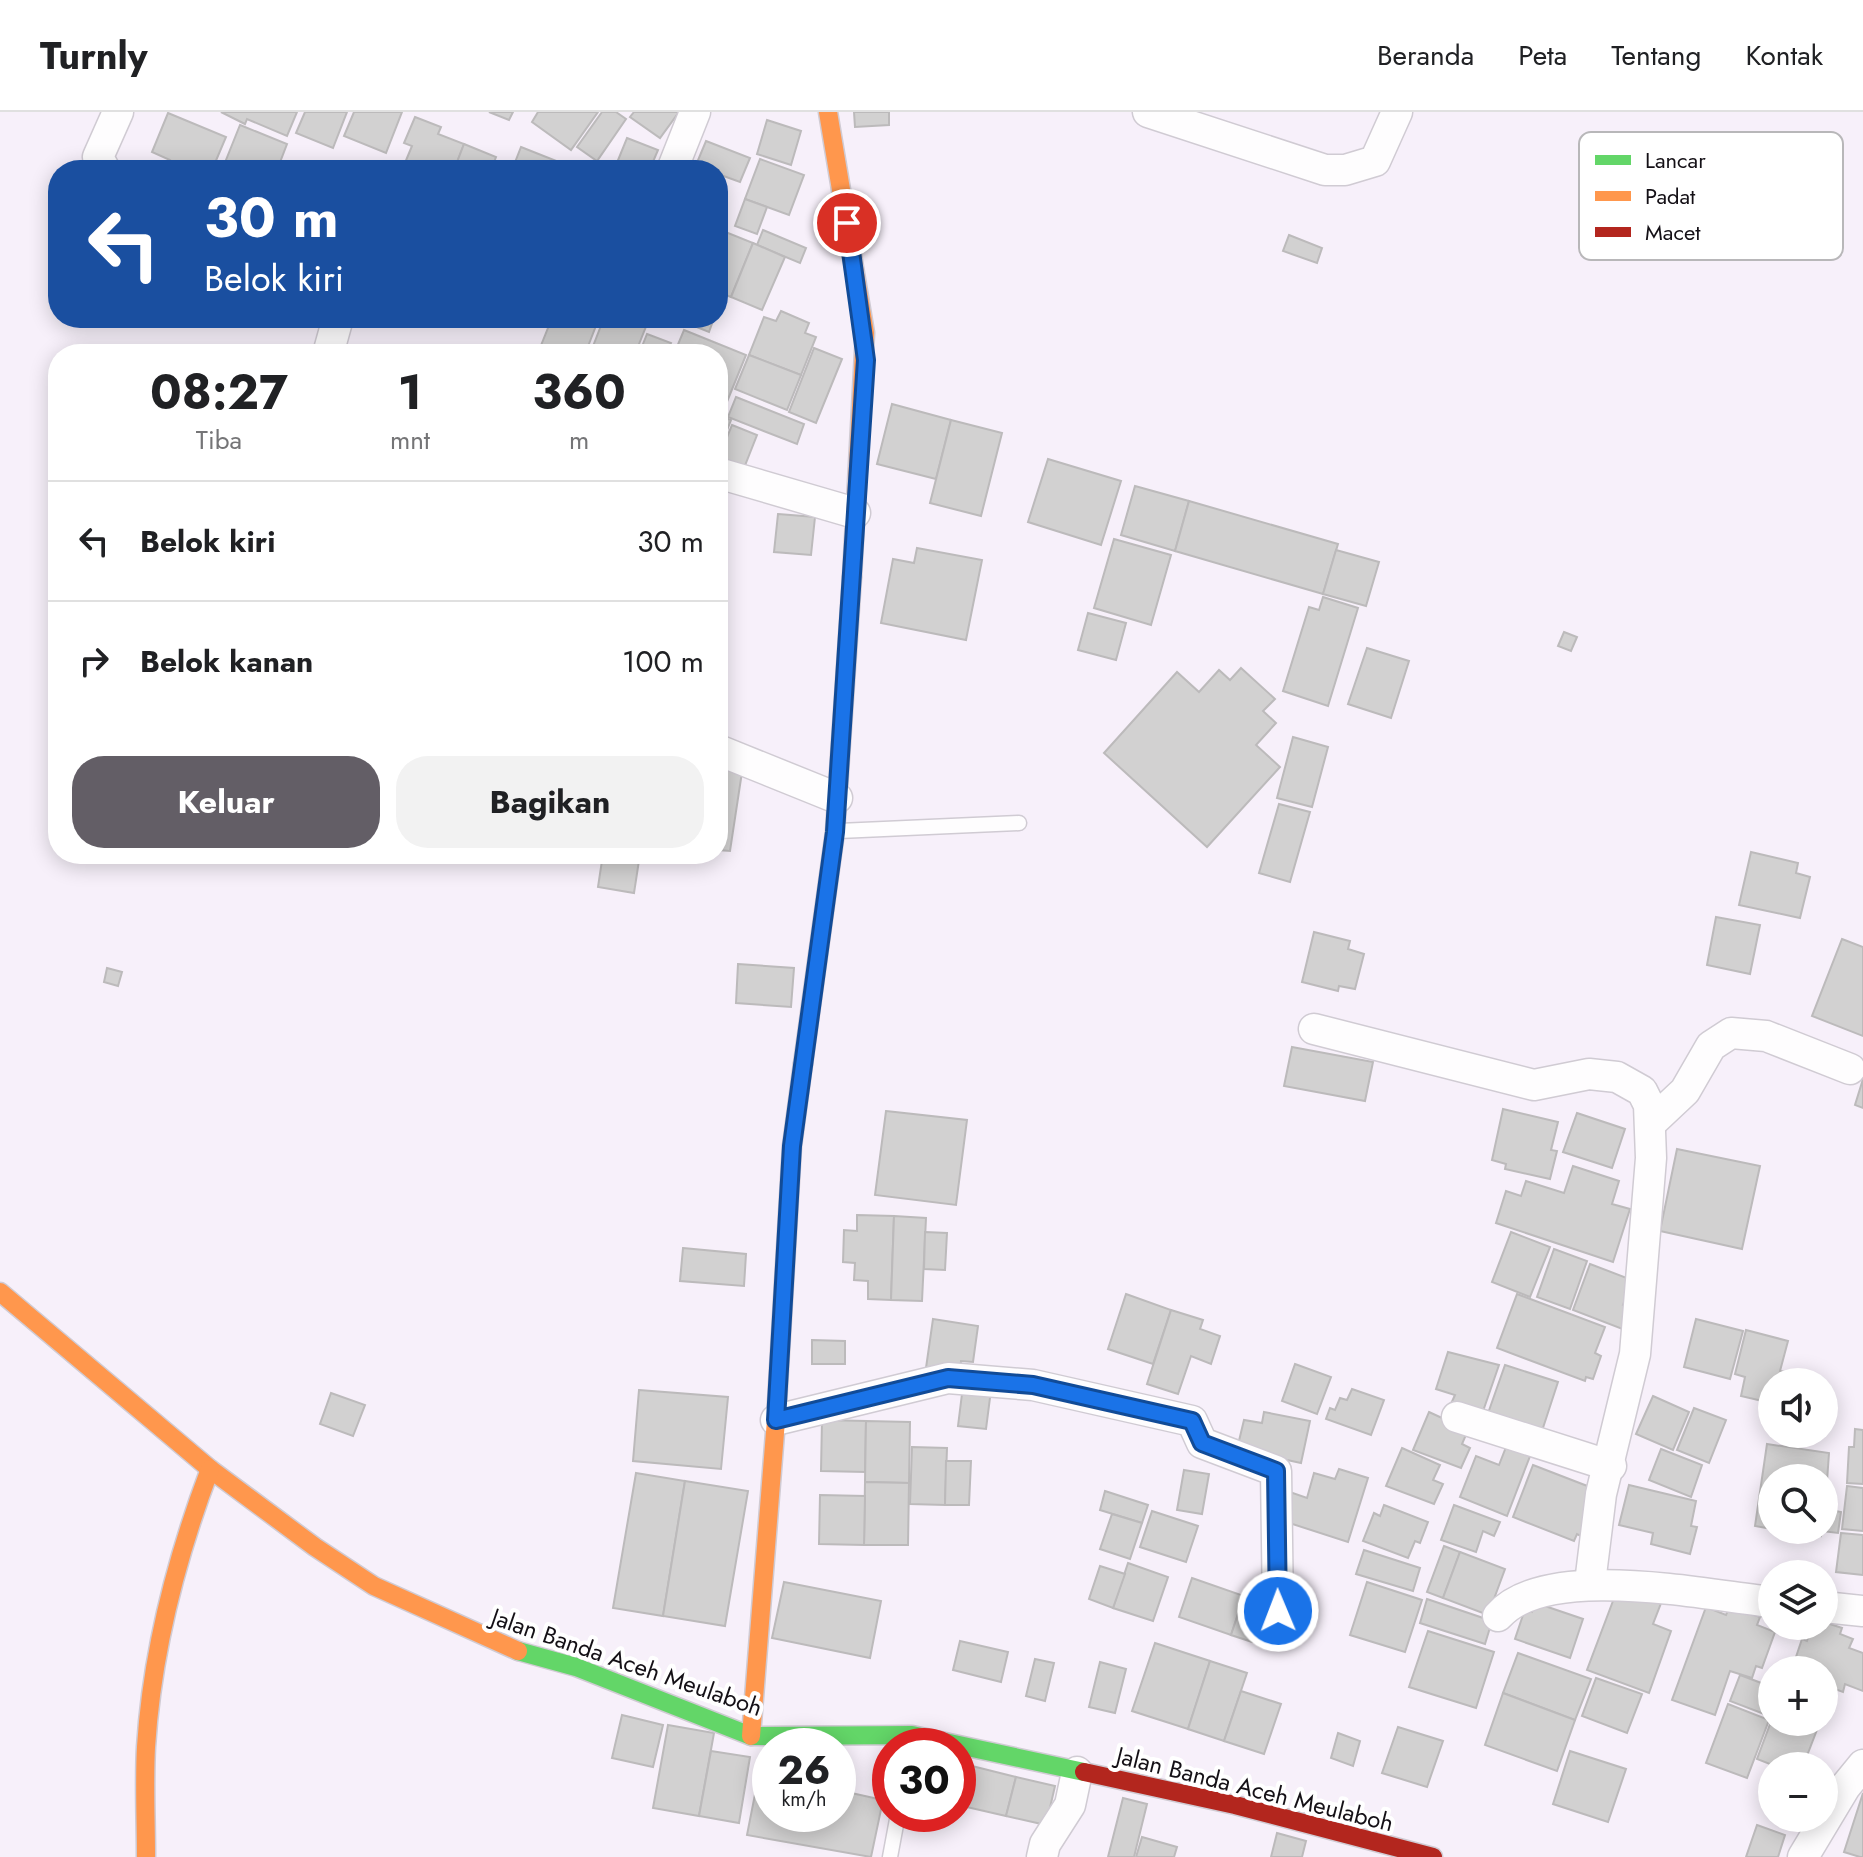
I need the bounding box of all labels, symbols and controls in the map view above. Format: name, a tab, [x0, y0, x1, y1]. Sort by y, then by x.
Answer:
text: Turnly	[40, 28, 148, 83]
text: Beranda	[1377, 35, 1474, 76]
text: Peta	[1518, 35, 1567, 76]
text: Tentang	[1611, 35, 1702, 76]
text: Kontak	[1746, 35, 1823, 76]
legend	[1579, 132, 1843, 260]
text: Lancar	[1645, 144, 1706, 176]
text: 30 m	[204, 177, 339, 258]
text: Padat	[1645, 180, 1696, 212]
pin	[813, 189, 881, 257]
icon: left	[72, 192, 176, 296]
icon: arrive	[825, 201, 869, 245]
text: Macet	[1645, 216, 1701, 248]
text: Belok kiri	[204, 252, 344, 304]
text: 08:27	[150, 358, 288, 427]
text: 1	[398, 358, 422, 427]
text: 360	[532, 358, 626, 427]
text: Tiba	[196, 421, 242, 459]
text: mnt	[390, 421, 430, 459]
text: m	[569, 421, 589, 459]
icon: left	[72, 519, 116, 563]
text: Belok kiri	[140, 520, 275, 563]
text: 30 m	[637, 520, 704, 563]
icon: right	[72, 639, 116, 683]
text: Belok kanan	[140, 640, 313, 683]
text: 100 m	[622, 640, 704, 683]
button: Keluar	[72, 756, 380, 848]
button: Bagikan	[396, 756, 704, 848]
map controls	[1758, 1368, 1838, 1832]
button: sound	[1758, 1368, 1838, 1448]
button: search	[1758, 1464, 1838, 1544]
button: layers	[1758, 1560, 1838, 1640]
position arrow	[1236, 1569, 1320, 1653]
street label: Jalan Banda Aceh Meulaboh	[484, 1598, 767, 1725]
button: +	[1758, 1656, 1838, 1736]
speed limit sign: 30	[872, 1728, 976, 1832]
street label: Jalan Banda Aceh Meulaboh	[1110, 1737, 1397, 1840]
text: 26	[778, 1741, 831, 1799]
button: −	[1758, 1752, 1838, 1832]
text: km/h	[781, 1785, 827, 1814]

